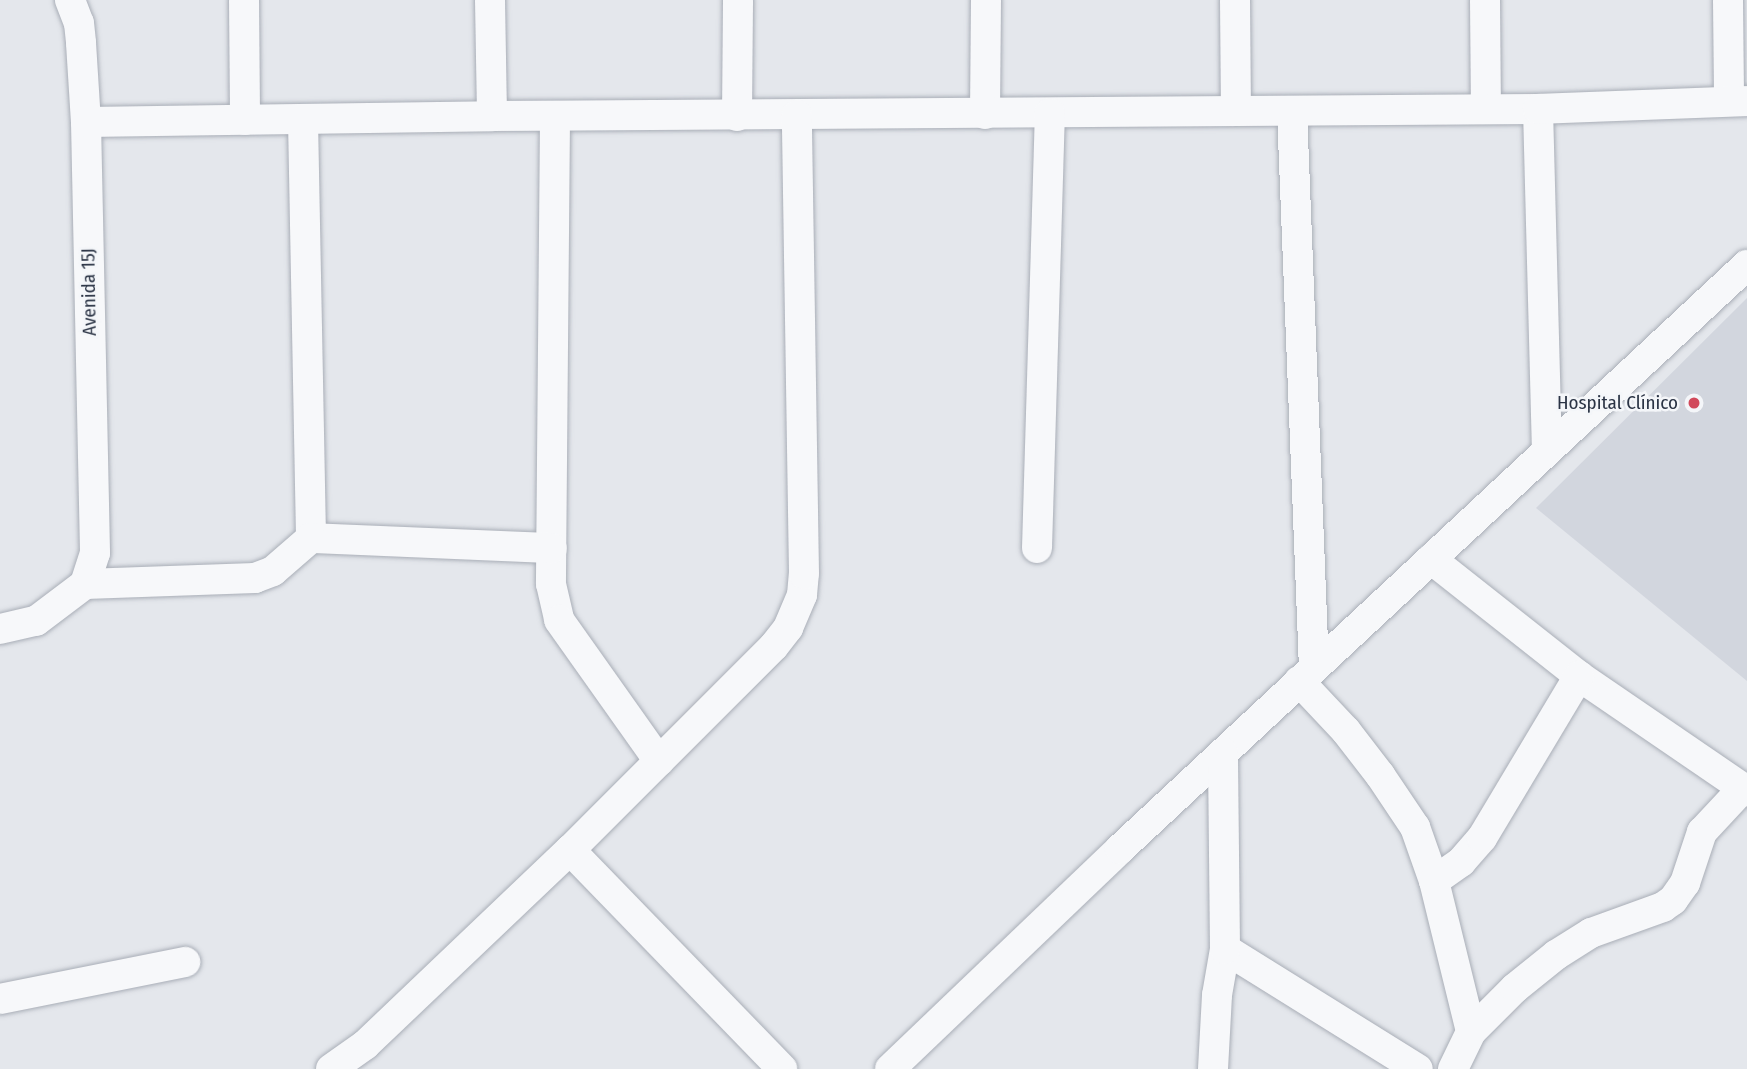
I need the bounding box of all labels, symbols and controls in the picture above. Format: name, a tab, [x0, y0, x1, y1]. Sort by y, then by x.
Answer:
street label: Avenida 15J	[77, 248, 101, 336]
place label: Hospital Clínico	[1557, 392, 1678, 414]
marker: Hospital Clínico	[1684, 393, 1704, 413]

